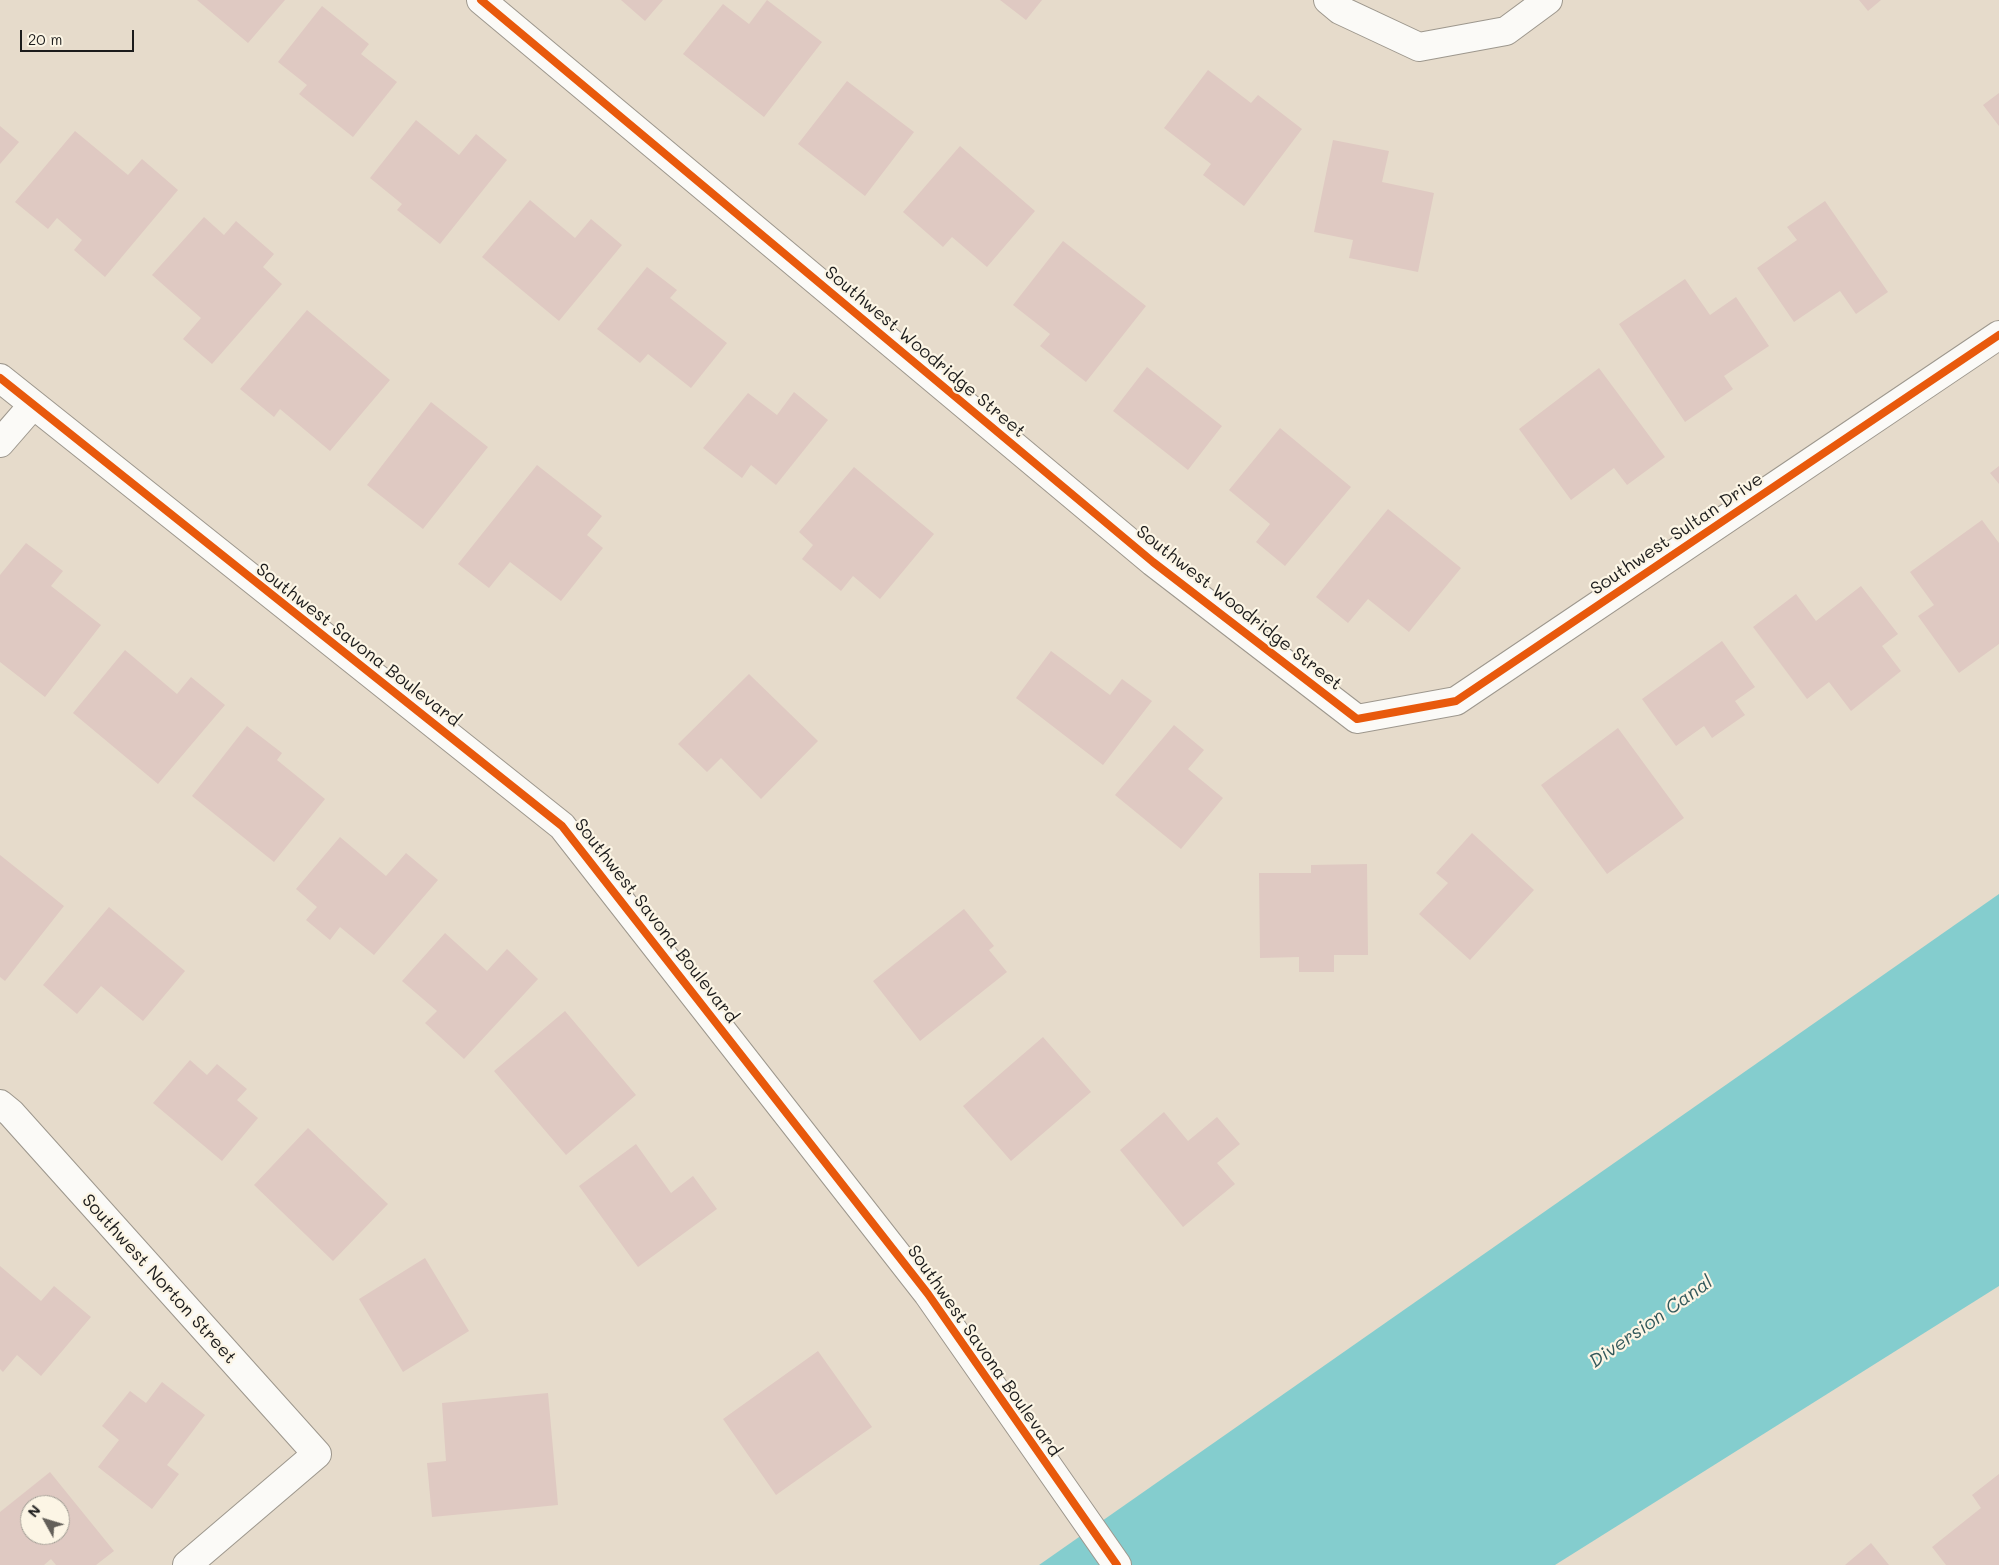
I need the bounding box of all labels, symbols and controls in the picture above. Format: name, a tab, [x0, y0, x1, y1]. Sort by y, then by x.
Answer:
scale bar	[22, 20, 136, 52]
text: 20 m	[28, 29, 62, 49]
street label: Southwest Woodridge Street	[820, 262, 1030, 442]
street label: Southwest Sultan Drive	[1587, 468, 1767, 600]
street label: Southwest Woodridge Street	[1132, 521, 1346, 695]
street label: Southwest Savona Boulevard	[252, 559, 464, 731]
street label: Southwest Savona Boulevard	[570, 815, 742, 1027]
street label: Southwest Norton Street	[77, 1190, 241, 1368]
street label: Southwest Savona Boulevard	[903, 1241, 1065, 1461]
water label: Diversion Canal	[1585, 1271, 1717, 1373]
north arrow	[20, 1495, 70, 1545]
text: N	[23, 1501, 44, 1521]

